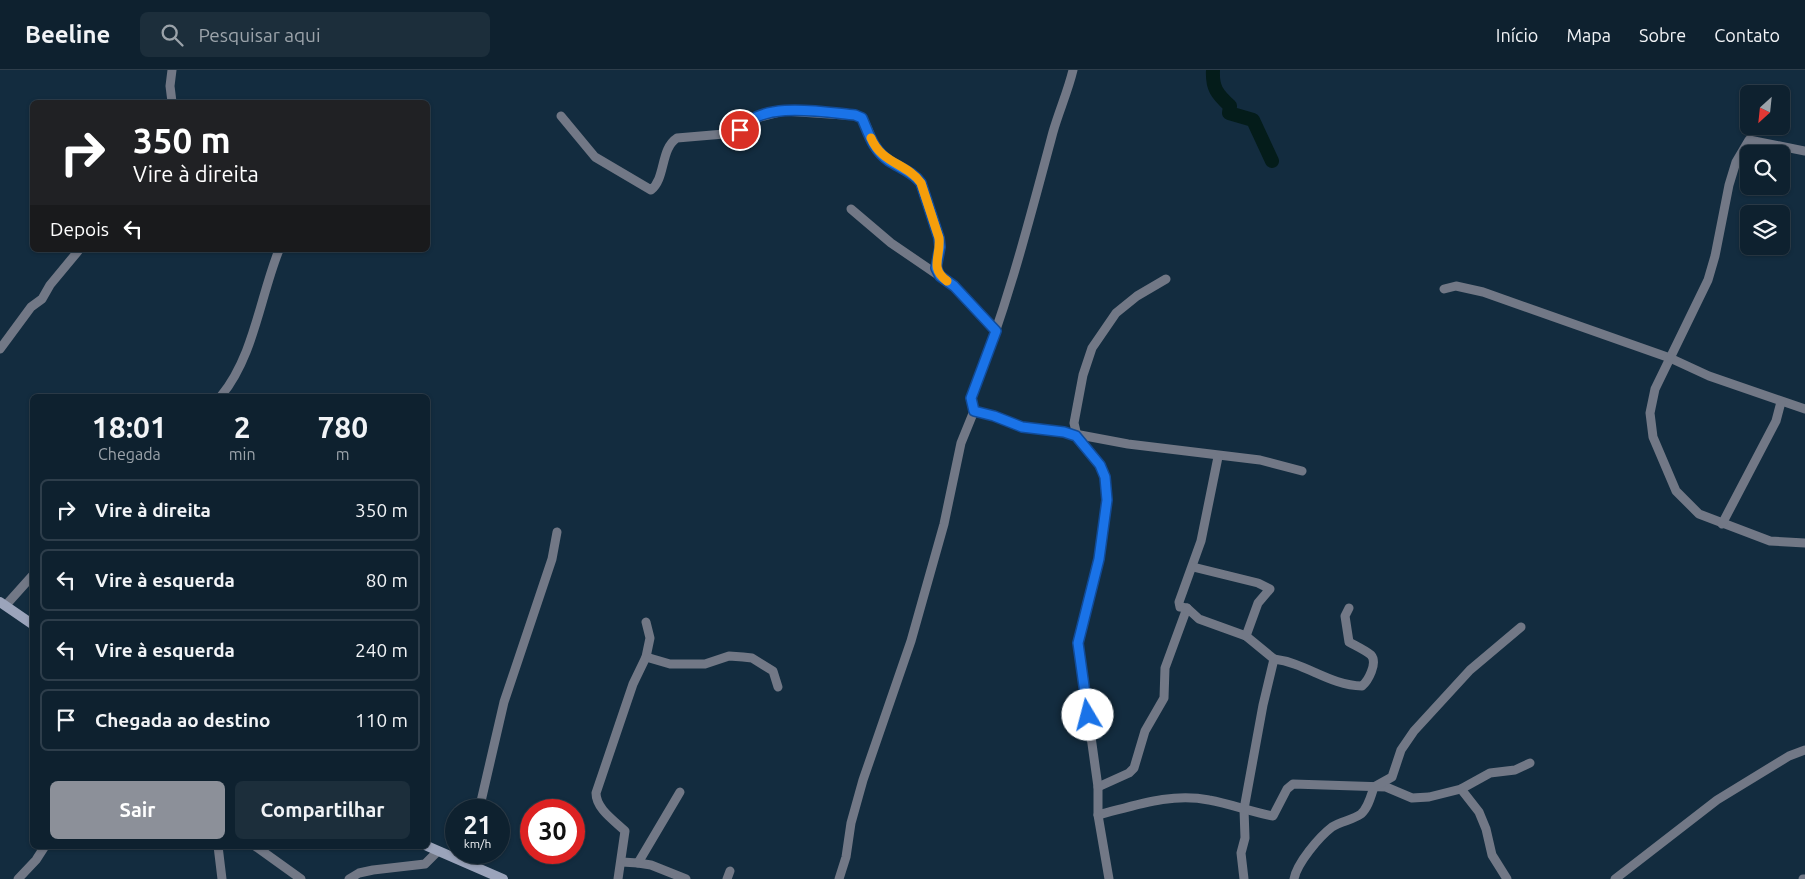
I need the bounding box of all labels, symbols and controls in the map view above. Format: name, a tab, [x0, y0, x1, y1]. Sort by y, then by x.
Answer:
search box	[140, 12, 490, 57]
text: Beeline	[25, 21, 110, 48]
icon: search	[158, 21, 186, 49]
text: Pesquisar aqui	[198, 24, 321, 46]
text: Início	[1496, 25, 1538, 45]
text: Mapa	[1566, 25, 1611, 45]
text: Sobre	[1639, 25, 1686, 45]
text: Contato	[1714, 25, 1780, 45]
north arrow	[1740, 85, 1790, 135]
map controls	[1740, 85, 1790, 255]
pin	[719, 109, 761, 151]
icon: arrive	[726, 116, 754, 144]
icon: right	[50, 120, 115, 185]
text: 350 m	[133, 120, 231, 160]
button: search	[1740, 145, 1790, 195]
text: Vire à direita	[133, 161, 259, 186]
button: layers	[1740, 205, 1790, 255]
icon: left	[119, 215, 147, 243]
text: Depois	[50, 218, 109, 240]
text: 18:01	[92, 410, 167, 444]
text: 2	[234, 410, 251, 444]
text: 780	[317, 410, 368, 444]
text: Chegada	[98, 445, 161, 463]
text: min	[229, 445, 256, 463]
text: m	[336, 445, 350, 463]
icon: right	[52, 496, 80, 524]
text: Vire à direita	[95, 499, 211, 521]
text: 350 m	[355, 499, 408, 521]
icon: left	[52, 566, 80, 594]
text: Vire à esquerda	[95, 569, 235, 591]
text: 80 m	[366, 569, 408, 591]
icon: left	[52, 636, 80, 664]
text: Vire à esquerda	[95, 639, 235, 661]
text: 240 m	[355, 639, 408, 661]
position arrow	[1061, 688, 1113, 740]
icon: arrive	[52, 706, 80, 734]
text: Chegada ao destino	[95, 709, 271, 731]
text: 110 m	[355, 709, 408, 731]
button: Sair	[50, 781, 225, 839]
button: Compartilhar	[235, 781, 410, 839]
speed limit sign: 30	[520, 799, 585, 864]
text: 21	[463, 811, 492, 839]
text: km/h	[464, 837, 491, 850]

